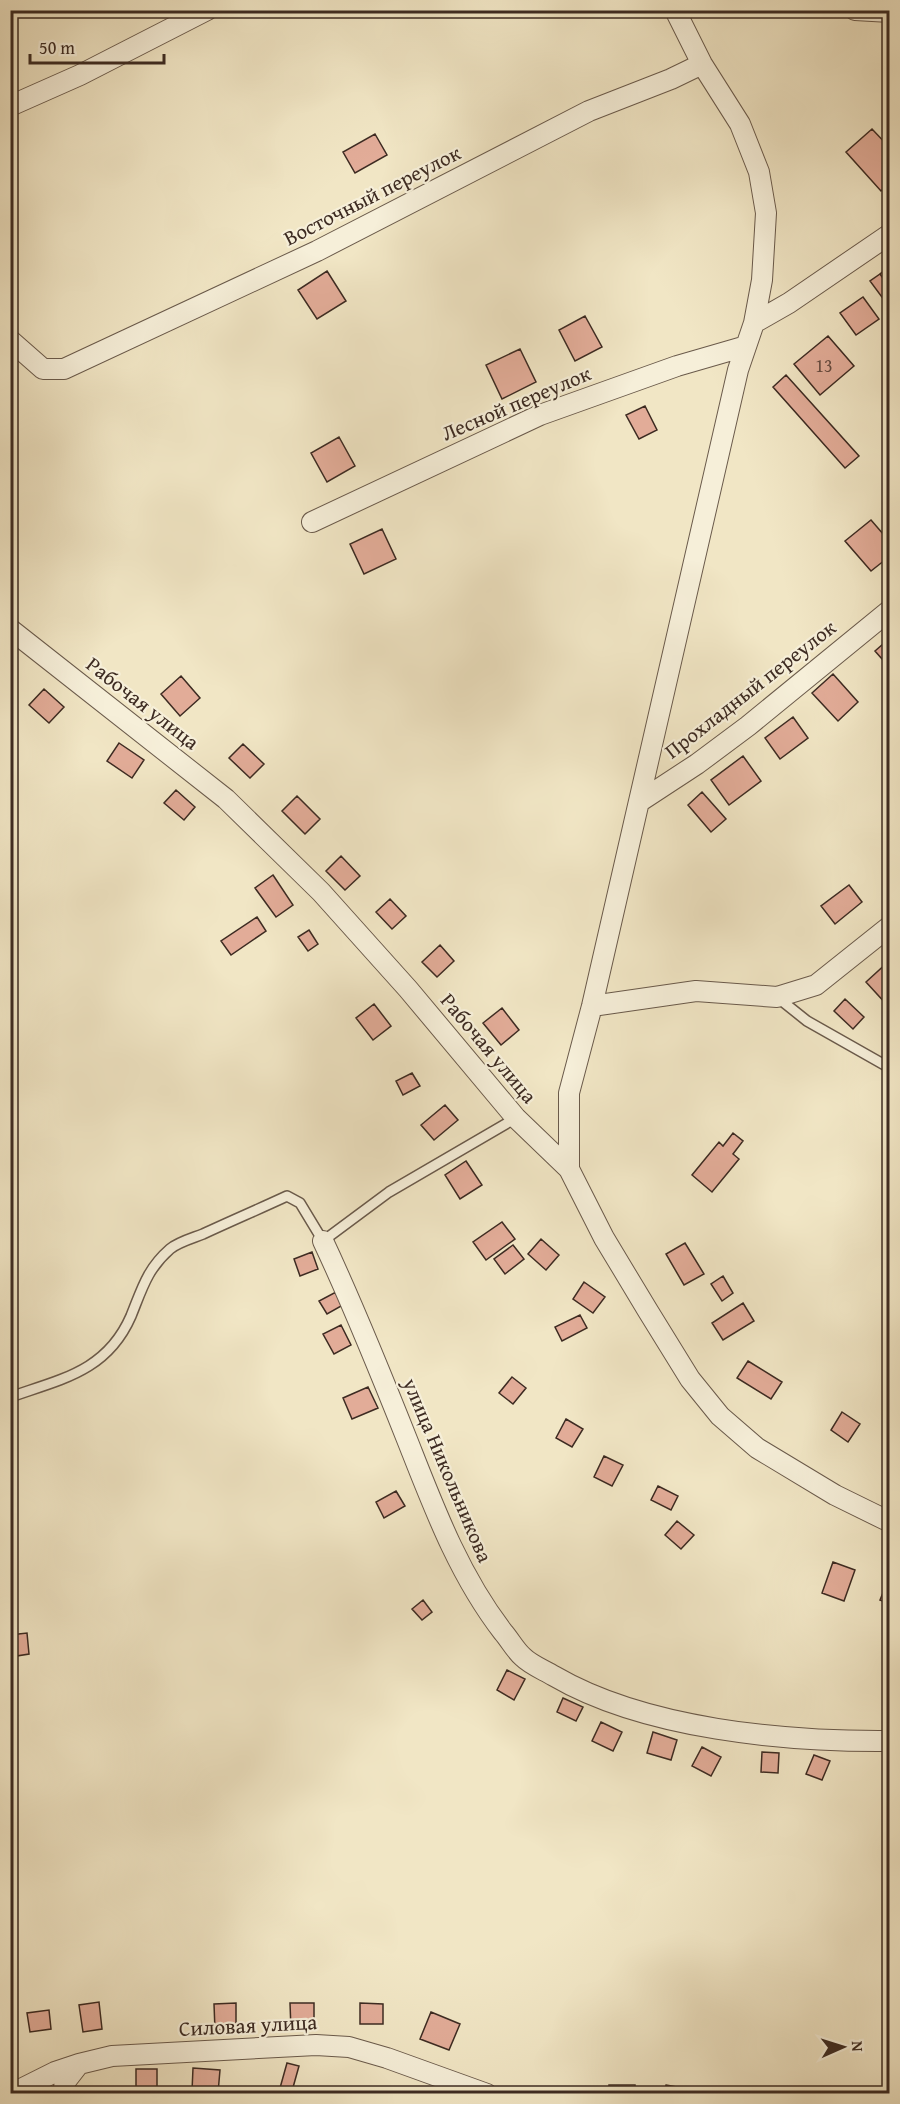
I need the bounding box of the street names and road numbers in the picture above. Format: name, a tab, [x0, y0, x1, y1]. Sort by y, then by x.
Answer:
street label: Восточный переулок	[278, 137, 466, 253]
street label: Лесной переулок	[437, 358, 595, 448]
street label: Прохладный переулок	[658, 612, 842, 766]
street label: Рабочая улица	[80, 649, 206, 757]
street label: Рабочая улица	[433, 986, 545, 1110]
street label: улица Никольникова	[395, 1372, 501, 1567]
street label: Силовая улица	[178, 2006, 318, 2044]

